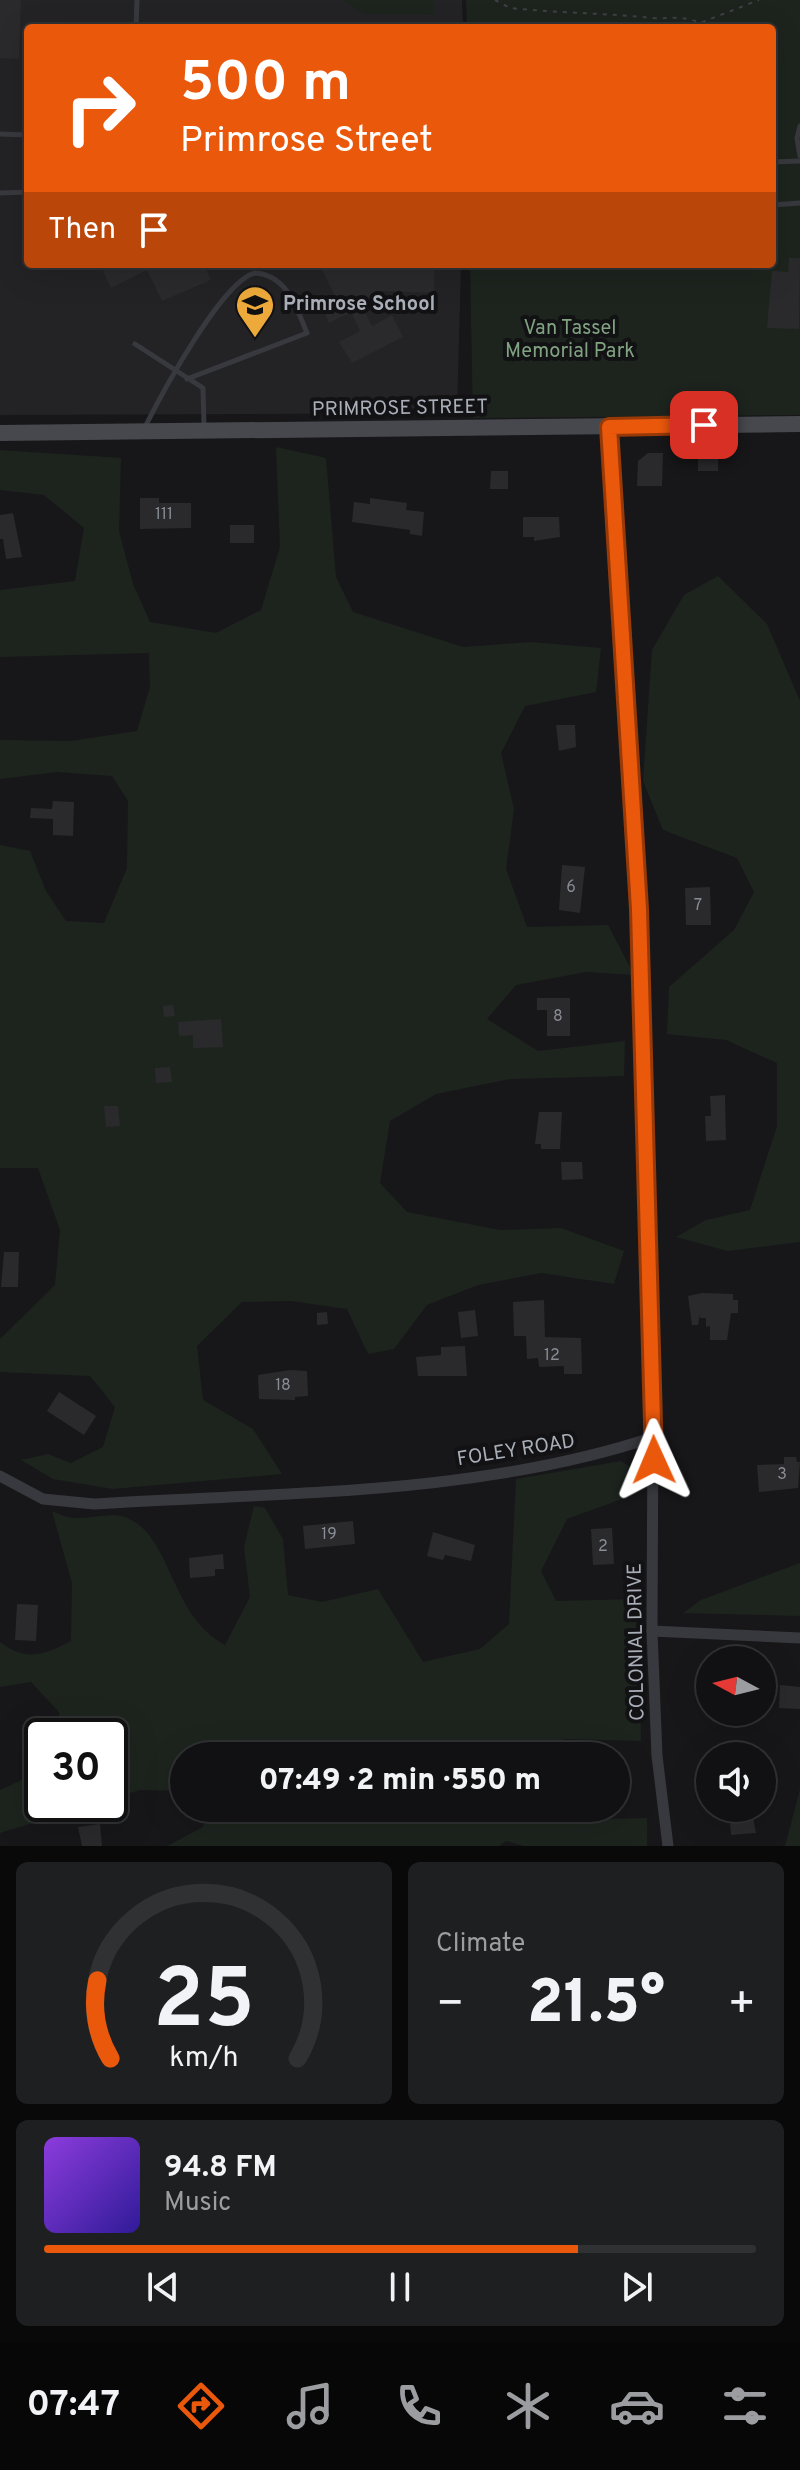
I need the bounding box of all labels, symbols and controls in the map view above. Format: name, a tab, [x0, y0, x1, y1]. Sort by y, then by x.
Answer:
text: 500 m	[180, 50, 351, 120]
icon: right	[48, 56, 152, 160]
text: Primrose Street	[180, 119, 433, 165]
icon: arrive	[132, 208, 176, 252]
text: Then	[48, 212, 116, 249]
school or university icon: Primrose School	[234, 284, 276, 339]
place label: Primrose School	[283, 292, 435, 318]
park label: Van Tassel Memorial Park	[505, 316, 635, 365]
pin	[670, 391, 738, 459]
street label: PRIMROSE STREET	[312, 394, 488, 424]
icon: arrive	[682, 403, 726, 447]
house number: 111	[155, 505, 173, 525]
house number: 6	[566, 878, 576, 898]
house number: 7	[694, 896, 702, 916]
house number: 8	[553, 1007, 563, 1027]
house number: 12	[544, 1346, 560, 1366]
house number: 18	[275, 1376, 291, 1396]
position arrow	[612, 1418, 696, 1502]
street label: FOLEY ROAD	[455, 1429, 577, 1473]
house number: 3	[777, 1465, 787, 1485]
house number: 19	[321, 1525, 337, 1545]
house number: 2	[598, 1537, 608, 1557]
street label: COLONIAL DRIVE	[623, 1563, 651, 1721]
north arrow	[696, 1646, 776, 1726]
map controls	[696, 1646, 776, 1822]
speed limit sign: 30	[24, 1718, 128, 1822]
button: sound	[696, 1742, 776, 1822]
text: 07:49 · 2 min · 550 m	[259, 1763, 541, 1800]
text: Climate	[436, 1928, 525, 1961]
text: 25	[153, 1952, 255, 2057]
text: 21.5°	[527, 1968, 665, 2044]
text: −	[436, 1978, 464, 2034]
text: +	[728, 1978, 756, 2034]
text: km/h	[169, 2041, 239, 2077]
text: 94.8 FM	[164, 2150, 277, 2187]
text: Music	[164, 2187, 231, 2220]
icon: previous	[141, 2265, 185, 2309]
icon: pause	[378, 2265, 422, 2309]
icon: next	[615, 2265, 659, 2309]
icon: directions	[173, 2378, 229, 2434]
icon: music	[282, 2378, 338, 2434]
icon: phone	[391, 2378, 447, 2434]
icon: climate	[500, 2378, 556, 2434]
icon: car	[609, 2378, 665, 2434]
icon: filters	[717, 2378, 773, 2434]
text: 07:47	[26, 2383, 120, 2429]

